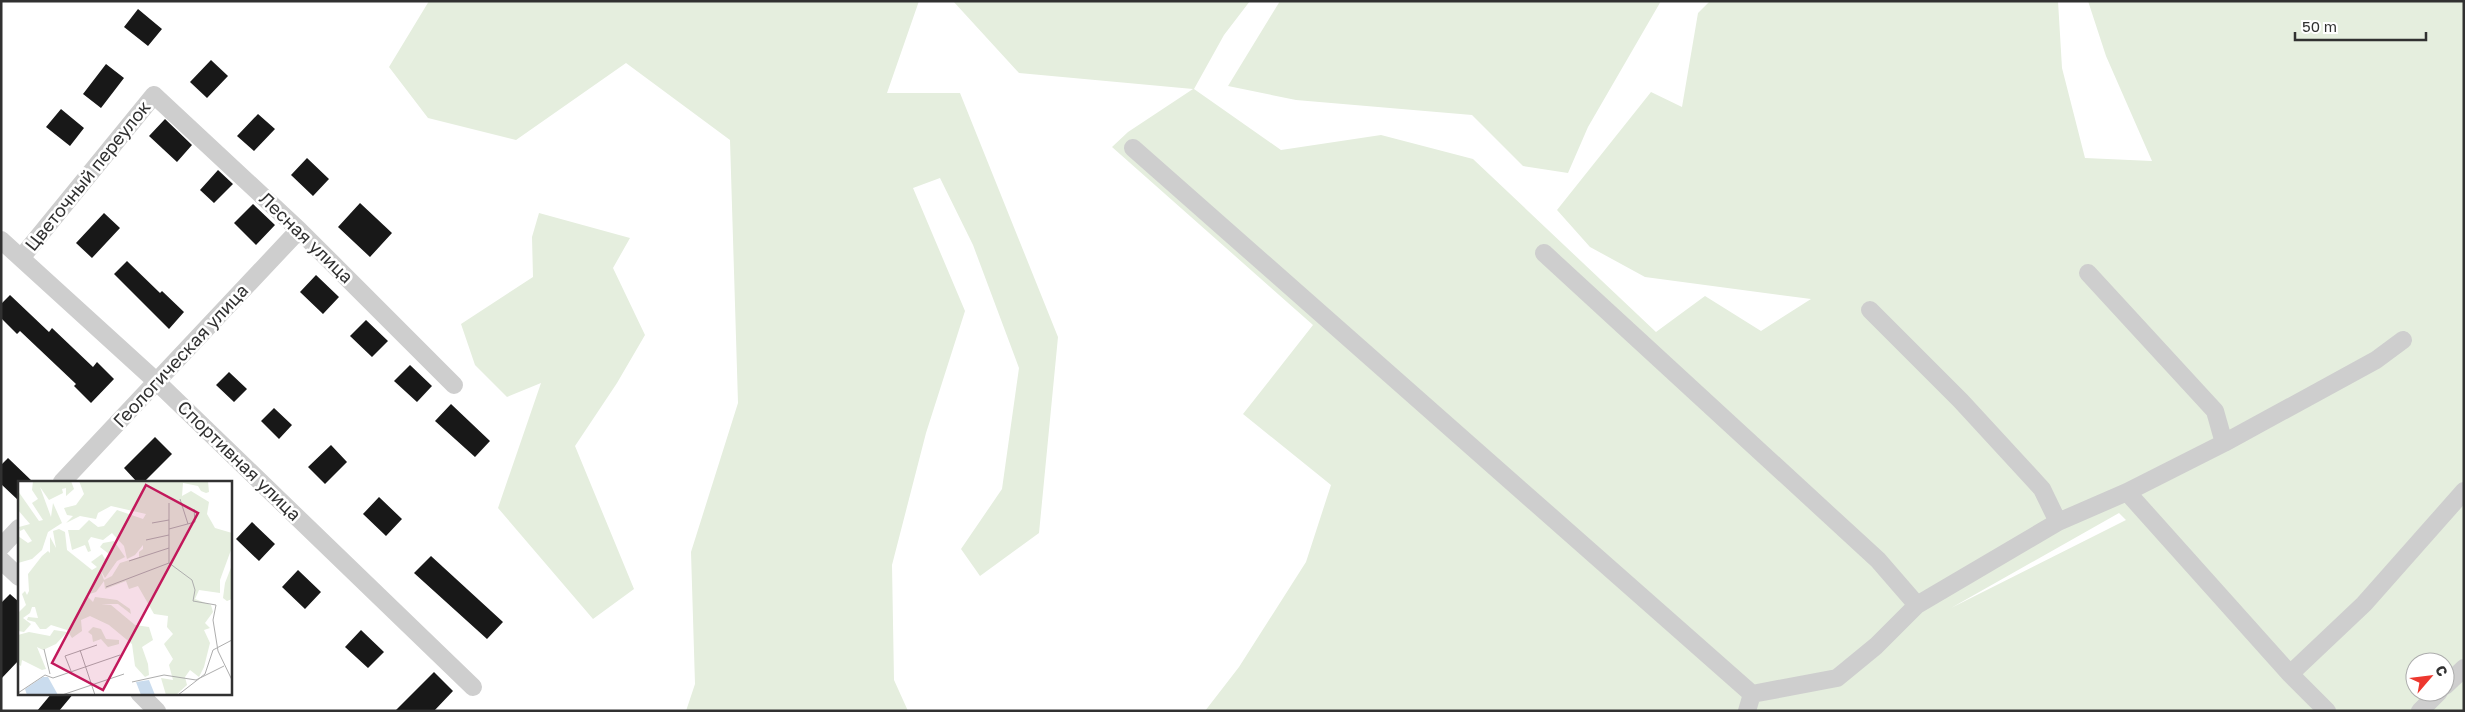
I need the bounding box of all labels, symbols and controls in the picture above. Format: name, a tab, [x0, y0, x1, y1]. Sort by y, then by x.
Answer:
scale bar	[2295, 10, 2426, 42]
text: 50 m	[2302, 17, 2337, 35]
street label: Цветочный переулок	[20, 96, 155, 255]
street label: Лесная улица	[255, 187, 358, 287]
street label: Геологическая улица	[108, 279, 252, 432]
street label: Спортивная улица	[173, 396, 306, 525]
inset map	[18, 481, 231, 694]
north arrow	[2405, 652, 2455, 702]
text: С	[2432, 662, 2452, 679]

